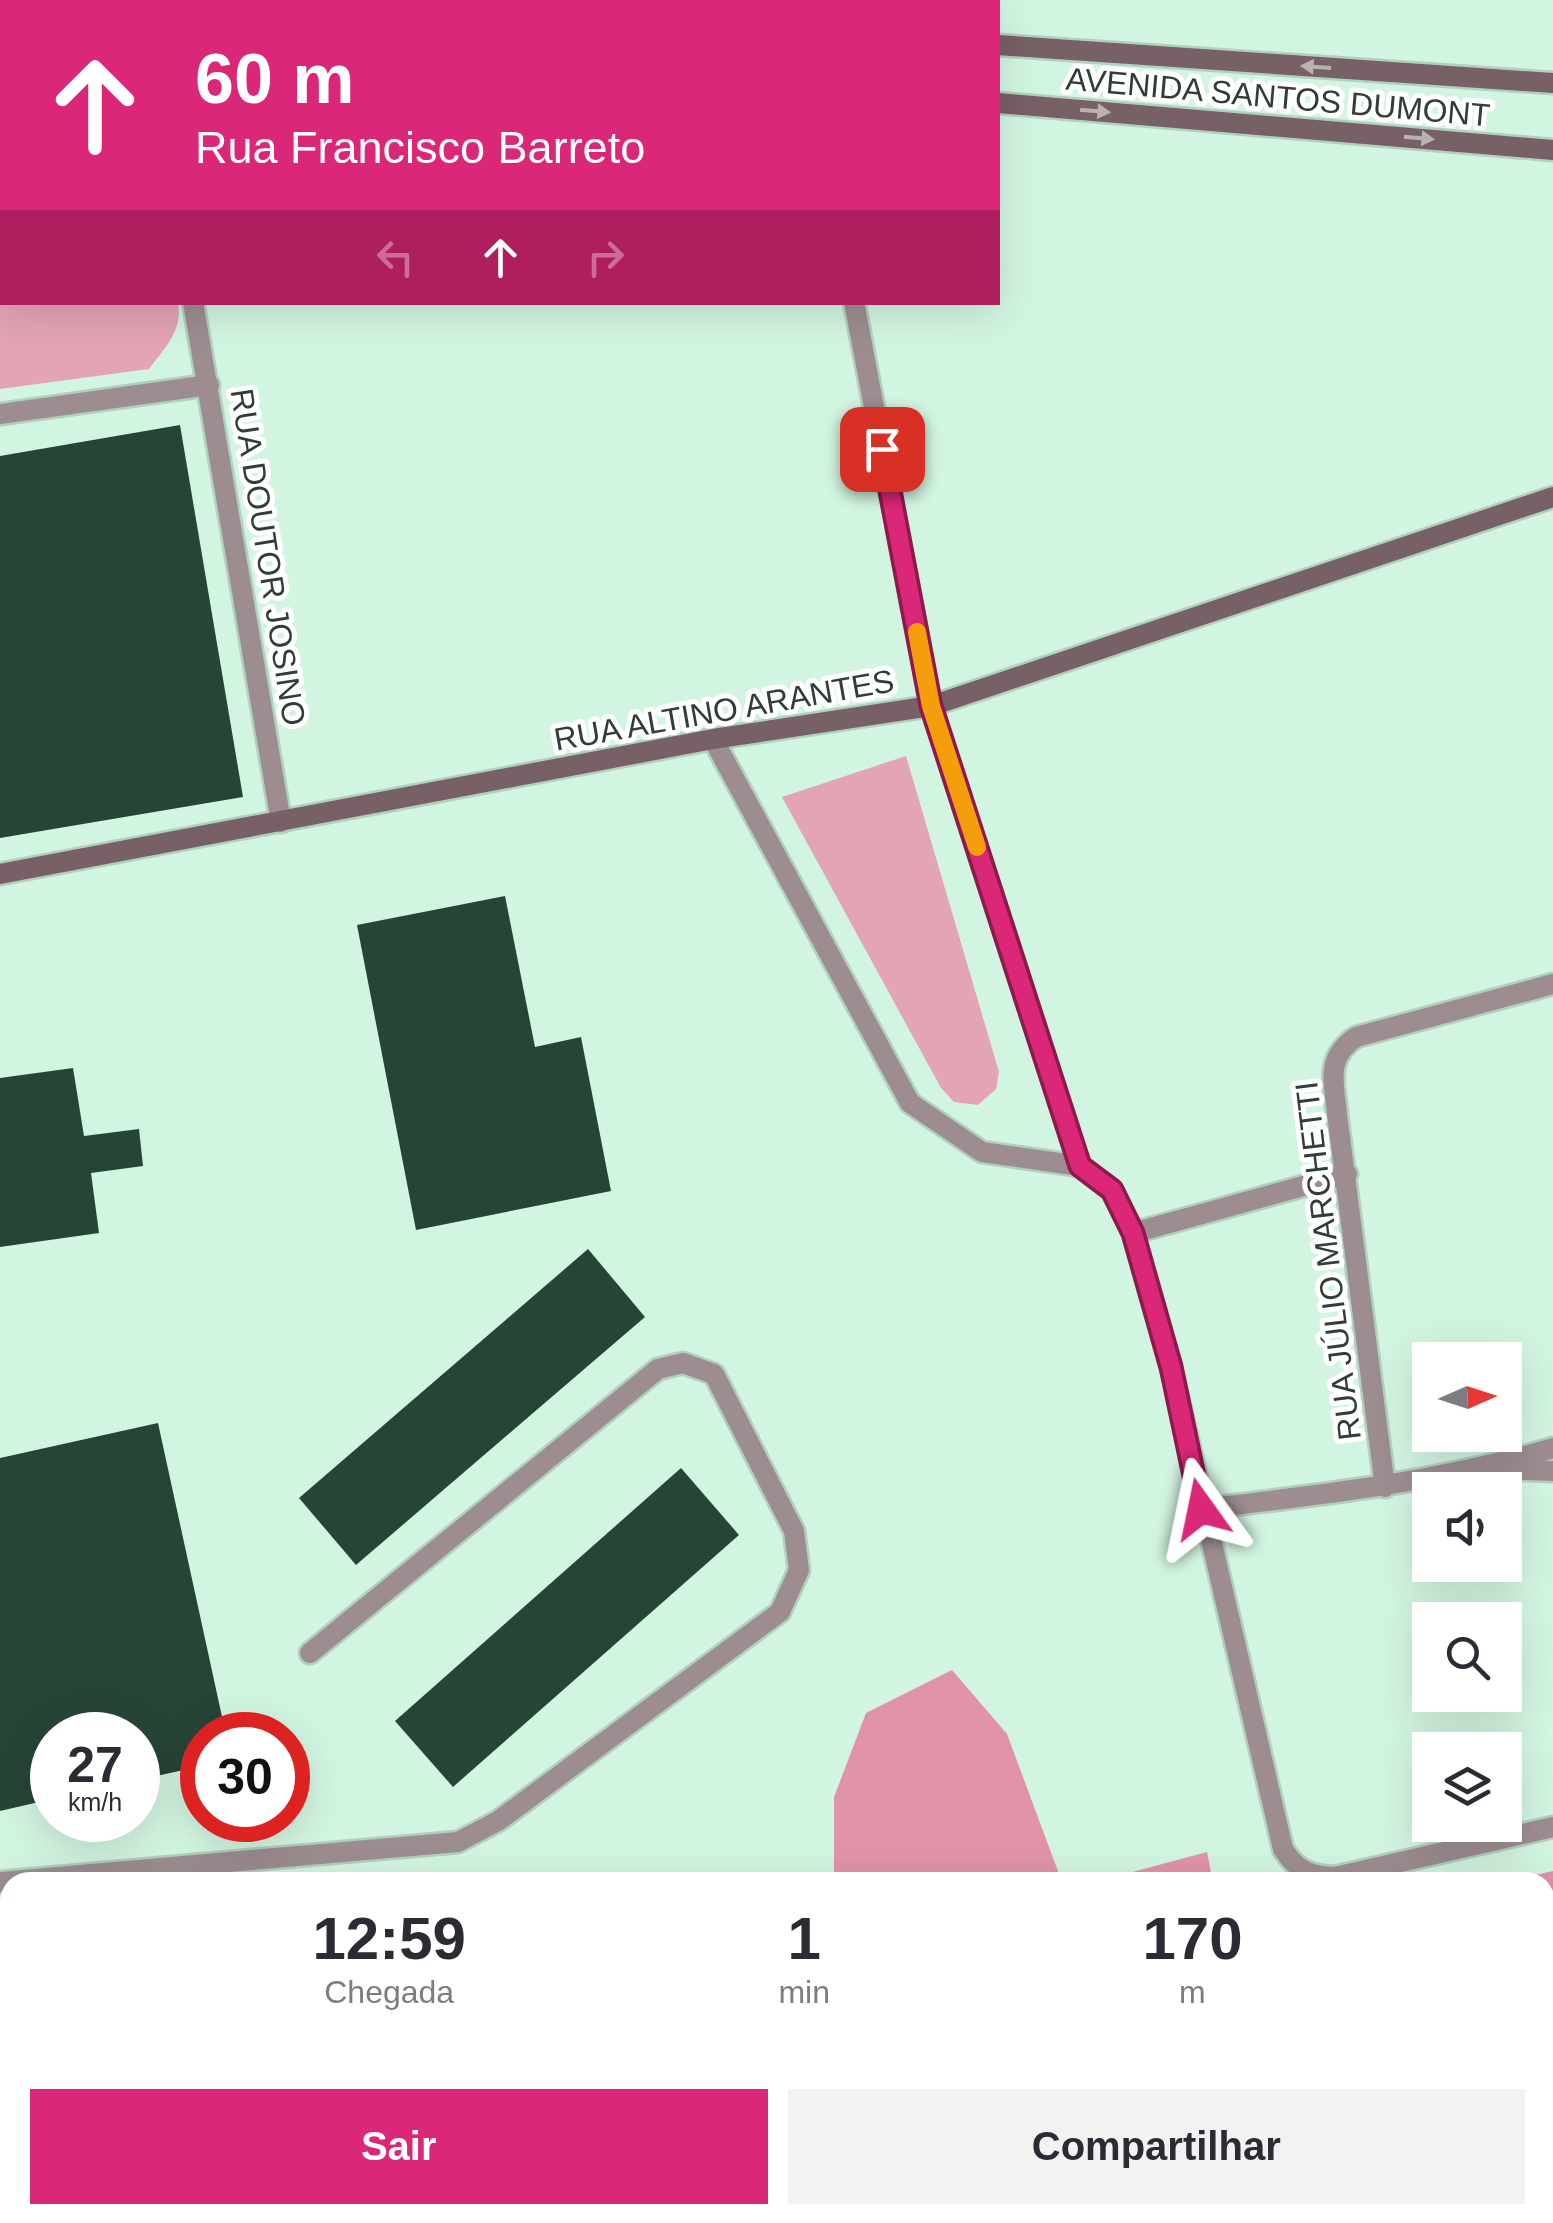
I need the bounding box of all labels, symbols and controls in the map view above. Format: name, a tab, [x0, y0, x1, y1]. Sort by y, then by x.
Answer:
icon: ahead	[30, 40, 160, 170]
text: 60 m	[195, 40, 355, 118]
one-way arrow	[1300, 59, 1332, 75]
street label: AVENIDA SANTOS DUMONT	[1064, 61, 1492, 133]
one-way arrow	[1079, 104, 1111, 120]
text: Rua Francisco Barreto	[195, 122, 645, 173]
one-way arrow	[1403, 131, 1435, 147]
icon: left	[368, 230, 423, 285]
icon: ahead	[473, 230, 528, 285]
icon: right	[578, 230, 633, 285]
street label: RUA DOUTOR JOSINO	[224, 386, 312, 728]
pin	[840, 407, 925, 492]
icon: arrive	[855, 422, 910, 477]
street label: RUA ALTINO ARANTES	[551, 662, 897, 758]
street label: RUA JÚLIO MARCHETTI	[1288, 1080, 1368, 1442]
north arrow	[1412, 1342, 1522, 1452]
map controls	[1412, 1342, 1522, 1842]
position arrow	[1149, 1457, 1253, 1561]
button: sound	[1412, 1472, 1522, 1582]
button: search	[1412, 1602, 1522, 1712]
speed limit sign: 30	[180, 1712, 310, 1842]
button: layers	[1412, 1732, 1522, 1842]
text: 27	[67, 1737, 123, 1793]
text: km/h	[68, 1788, 122, 1816]
text: 12:59	[312, 1905, 466, 1972]
text: 1	[787, 1905, 821, 1972]
text: 170	[1142, 1905, 1243, 1972]
text: Chegada	[324, 1974, 454, 2010]
text: min	[778, 1974, 830, 2010]
text: m	[1179, 1974, 1206, 2010]
button: Sair	[30, 2089, 768, 2204]
button: Compartilhar	[788, 2089, 1525, 2204]

